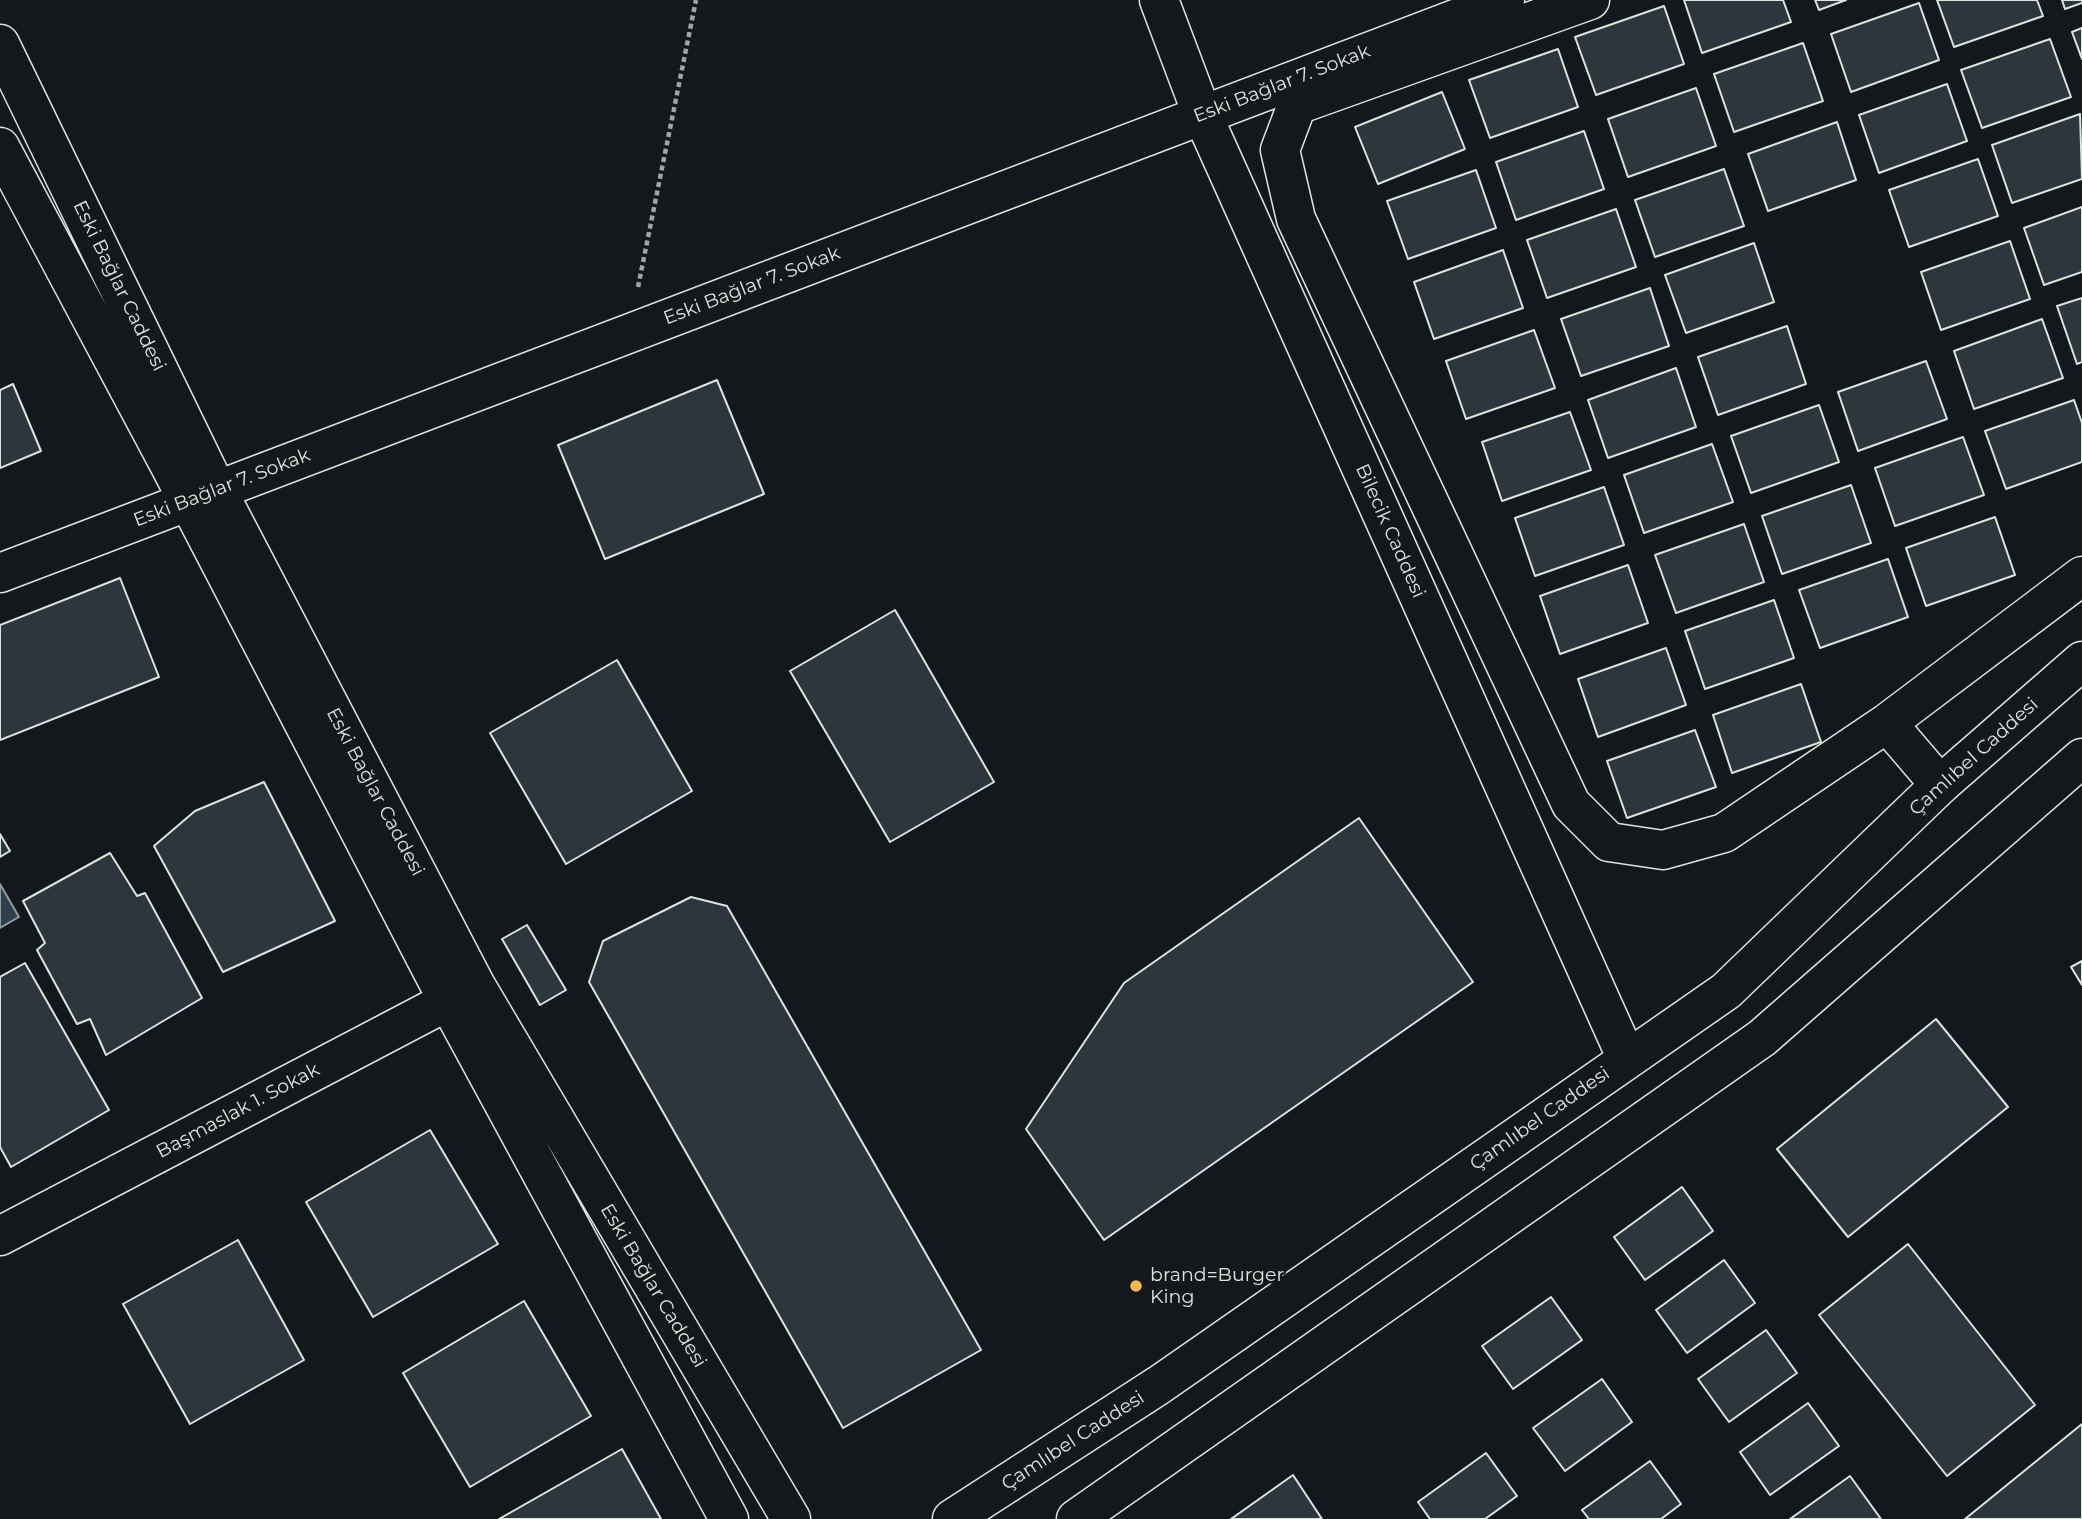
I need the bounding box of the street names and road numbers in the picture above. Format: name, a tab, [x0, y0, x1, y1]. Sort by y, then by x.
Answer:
street label: Eski Bağlar 7. Sokak	[1190, 40, 1374, 128]
street label: Eski Bağlar Caddesi	[68, 197, 170, 375]
street label: Eski Bağlar 7. Sokak	[660, 242, 844, 330]
street label: Eski Bağlar 7. Sokak	[130, 444, 314, 532]
street label: Bilecik Caddesi	[1350, 461, 1430, 601]
street label: Çamlıbel Caddesi	[1905, 693, 2043, 821]
street label: Eski Bağlar Caddesi	[321, 704, 429, 880]
street label: Başmaslak 1. Sokak	[153, 1058, 323, 1164]
street label: Çamlıbel Caddesi	[1466, 1062, 1614, 1176]
street label: Eski Bağlar Caddesi	[595, 1200, 711, 1372]
street label: Çamlıbel Caddesi	[997, 1386, 1149, 1496]

